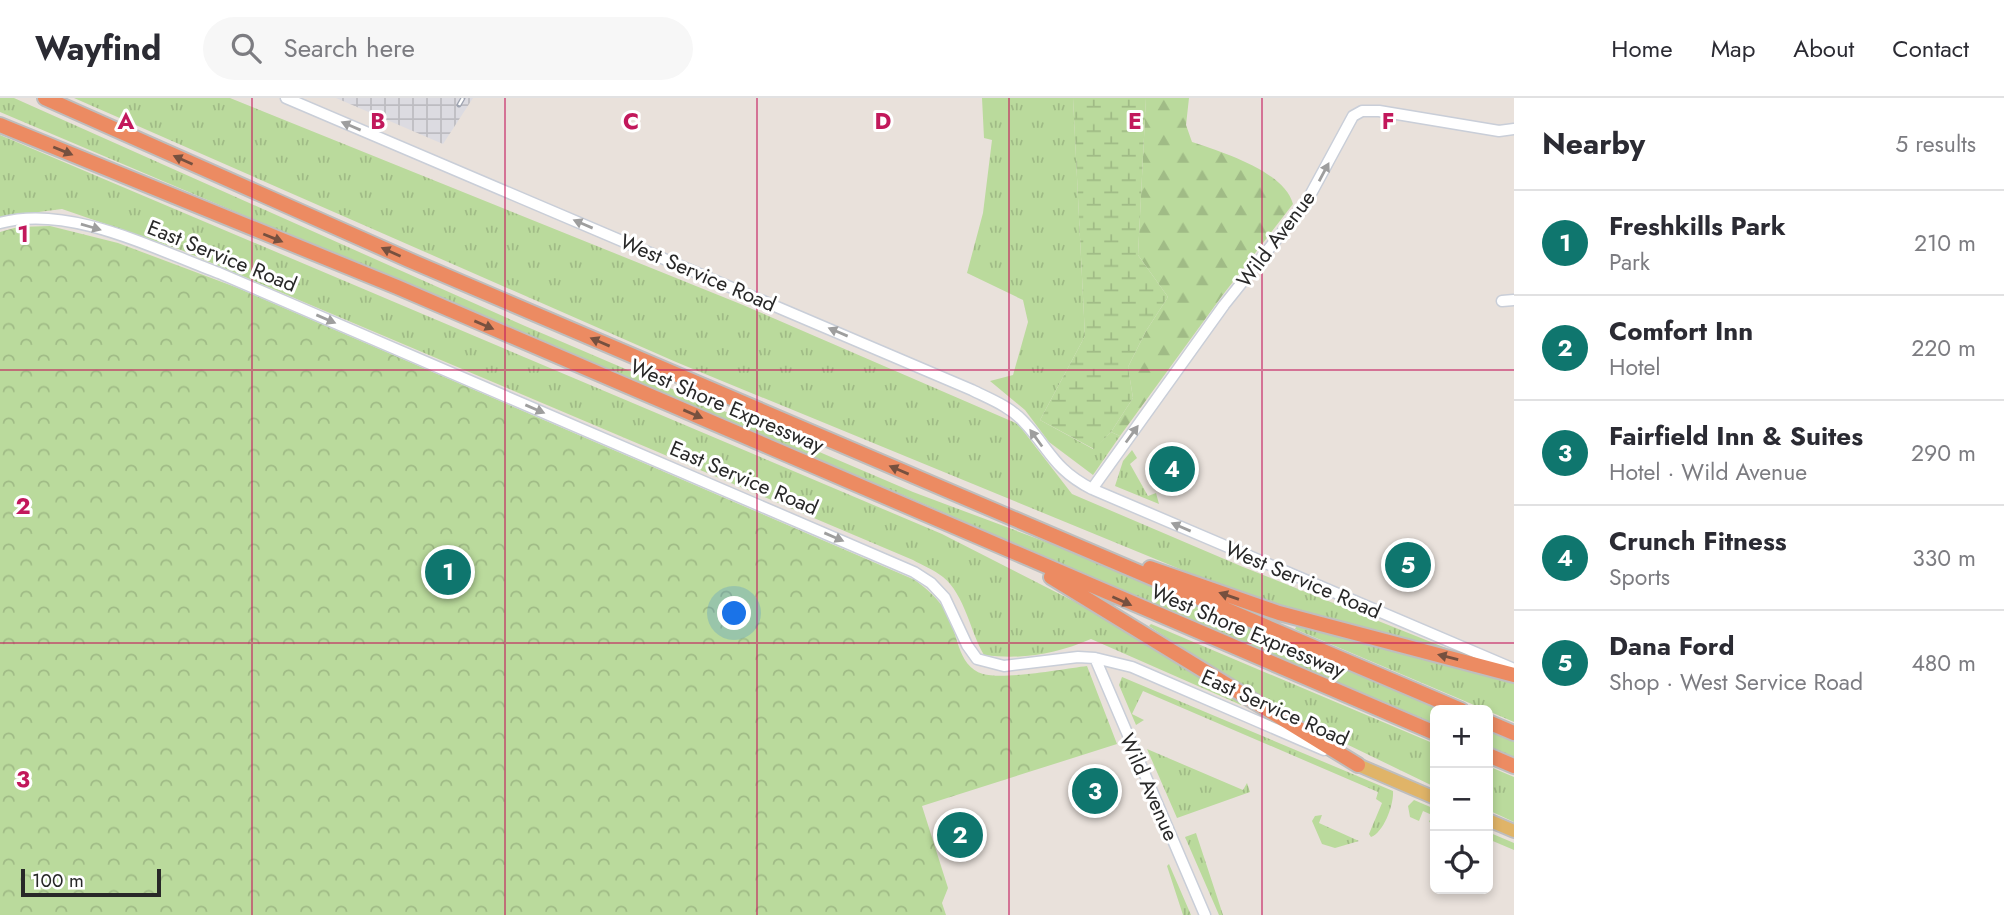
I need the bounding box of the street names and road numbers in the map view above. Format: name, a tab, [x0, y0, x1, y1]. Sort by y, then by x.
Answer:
street label: Wild Avenue	[1229, 184, 1323, 294]
street label: East Service Road	[143, 212, 301, 300]
street label: West Service Road	[615, 227, 781, 319]
street label: West Shore Expressway	[625, 352, 829, 461]
street label: East Service Road	[665, 433, 823, 523]
street label: West Service Road	[1220, 534, 1386, 626]
street label: West Shore Expressway	[1146, 577, 1350, 686]
street label: East Service Road	[1196, 662, 1354, 754]
street label: Wild Avenue	[1112, 728, 1186, 846]

